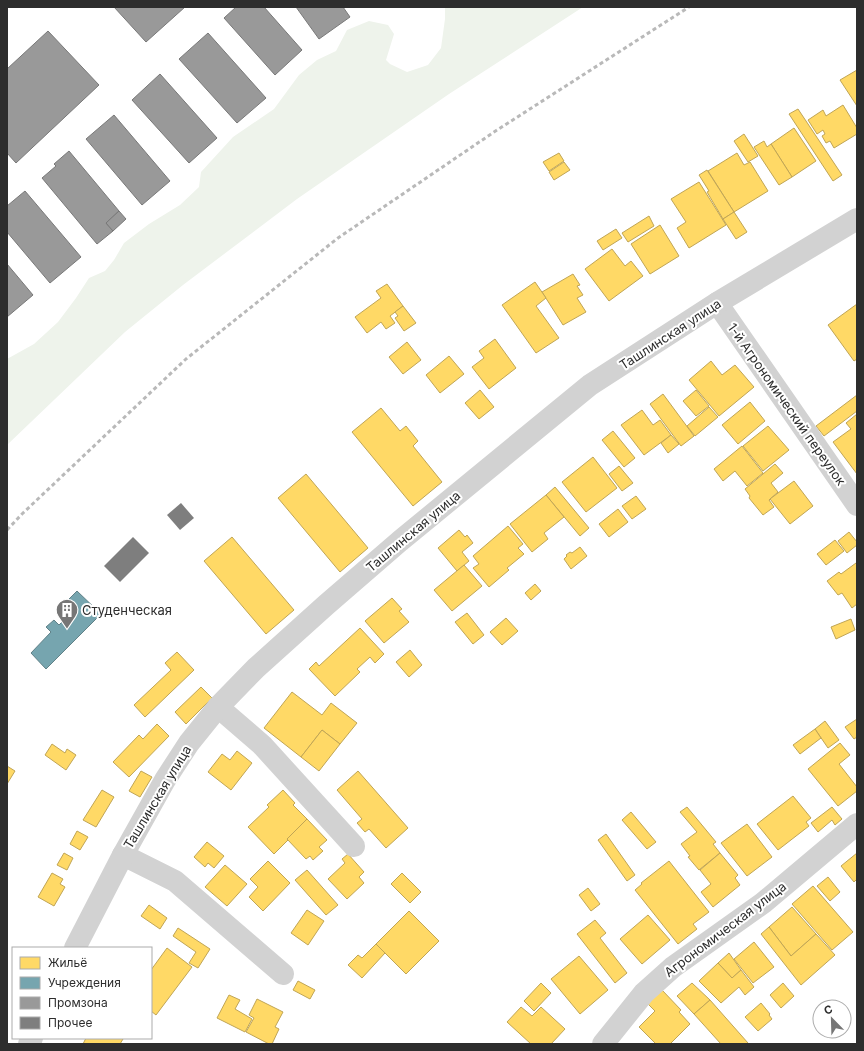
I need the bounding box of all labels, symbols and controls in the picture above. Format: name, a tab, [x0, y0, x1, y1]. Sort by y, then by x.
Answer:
street label: Ташлинская улица	[616, 295, 724, 373]
street label: 1-й Агрономический переулок	[725, 320, 849, 488]
street label: Ташлинская улица	[363, 487, 463, 575]
building icon: Студенческая	[54, 597, 80, 630]
place label: Студенческая	[82, 602, 172, 618]
street label: Ташлинская улица	[120, 742, 194, 852]
street label: Агрономическая улица	[661, 878, 789, 980]
legend	[12, 947, 152, 1039]
text: Жильё	[48, 955, 87, 970]
text: Учреждения	[48, 975, 121, 990]
text: Промзона	[48, 995, 108, 1010]
north arrow	[812, 999, 852, 1039]
text: С	[822, 1002, 835, 1018]
text: Прочее	[48, 1015, 93, 1030]

